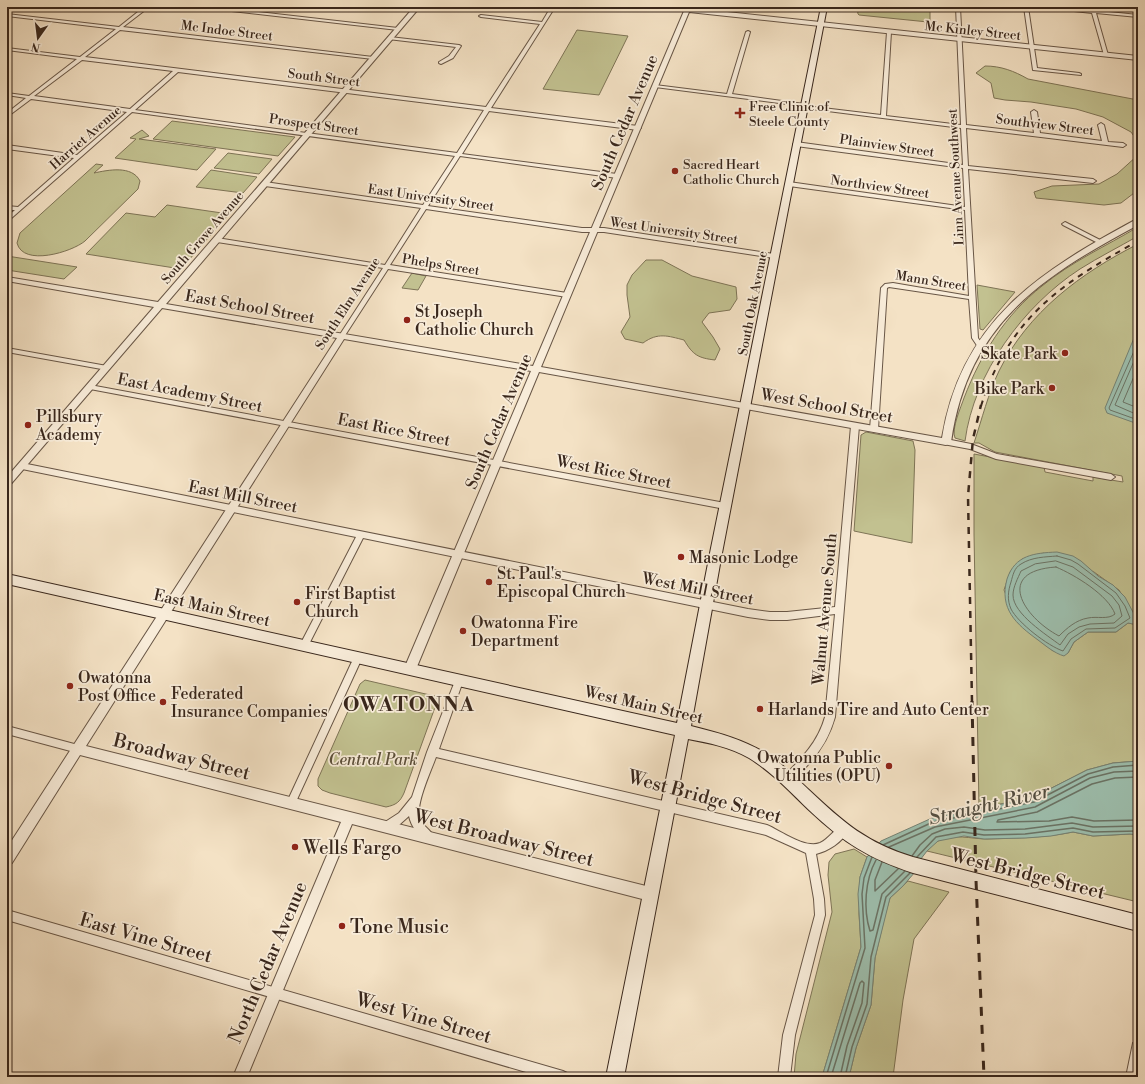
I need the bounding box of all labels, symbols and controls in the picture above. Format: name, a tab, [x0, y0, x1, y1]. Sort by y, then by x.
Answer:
street label: Mc Indoe Street	[180, 17, 274, 45]
north arrow	[18, 18, 58, 58]
street label: Mc Kinley Street	[924, 18, 1022, 44]
text: N	[30, 39, 42, 55]
street label: South Cedar Avenue	[587, 52, 662, 193]
street label: South Street	[287, 66, 361, 90]
place label: Free Clinic of Steele County	[749, 99, 830, 130]
street label: Harriet Avenue	[47, 102, 125, 173]
marker: Free Clinic of Steele County	[734, 107, 746, 119]
street label: Linn Avenue Southwest	[944, 108, 968, 246]
street label: Prospect Street	[268, 111, 360, 139]
street label: Southview Street	[995, 111, 1095, 139]
street label: Plainview Street	[838, 131, 936, 161]
place label: Sacred Heart Catholic Church	[683, 157, 780, 188]
marker: Sacred Heart Catholic Church	[670, 166, 680, 176]
street label: Northview Street	[830, 172, 931, 202]
street label: East University Street	[367, 181, 495, 215]
street label: South Grove Avenue	[158, 188, 248, 287]
street label: West University Street	[608, 214, 739, 248]
street label: South Oak Avenue	[735, 249, 771, 357]
street label: Phelps Street	[401, 251, 481, 279]
street label: South Elm Avenue	[312, 254, 384, 353]
street label: Mann Street	[894, 267, 968, 295]
street label: East School Street	[183, 286, 317, 328]
place label: St Joseph Catholic Church	[415, 302, 534, 340]
marker: St Joseph Catholic Church	[402, 315, 412, 325]
place label: Skate Park	[981, 344, 1059, 364]
marker: Skate Park	[1060, 348, 1070, 358]
street label: South Cedar Avenue	[461, 351, 536, 492]
street label: East Academy Street	[115, 369, 264, 417]
place label: Bike Park	[974, 379, 1046, 399]
marker: Bike Park	[1047, 383, 1057, 393]
street label: West School Street	[758, 384, 895, 428]
place label: Pillsbury Academy	[35, 407, 102, 445]
street label: East Rice Street	[336, 409, 452, 451]
marker: Pillsbury Academy	[23, 420, 33, 430]
street label: West Rice Street	[554, 451, 673, 493]
street label: East Mill Street	[186, 477, 299, 517]
street label: Walnut Avenue South	[808, 532, 842, 687]
place label: Masonic Lodge	[689, 548, 798, 568]
marker: Masonic Lodge	[676, 552, 686, 562]
place label: St. Paul's Episcopal Church	[497, 564, 626, 602]
street label: West Mill Street	[639, 568, 756, 610]
marker: St. Paul's Episcopal Church	[484, 577, 494, 587]
place label: First Baptist Church	[305, 584, 396, 622]
street label: East Main Street	[152, 585, 272, 631]
marker: First Baptist Church	[292, 597, 302, 607]
place label: Owatonna Fire Department	[471, 613, 578, 651]
marker: Owatonna Fire Department	[458, 626, 468, 636]
place label: Owatonna Post Office	[78, 668, 156, 706]
marker: Owatonna Post Office	[65, 681, 75, 691]
street label: West Main Street	[581, 681, 706, 728]
place label: Federated Insurance Companies	[171, 684, 328, 722]
district label: OWATONNA	[343, 693, 475, 718]
marker: Federated Insurance Companies	[158, 697, 168, 707]
place label: Harlands Tire and Auto Center	[768, 700, 989, 720]
marker: Harlands Tire and Auto Center	[755, 704, 765, 714]
street label: Broadway Street	[110, 728, 253, 786]
place label: Owatonna Public Utilities (OPU)	[757, 748, 881, 786]
park label: Central Park	[328, 750, 418, 770]
marker: Owatonna Public Utilities (OPU)	[884, 761, 894, 771]
street label: West Bridge Street	[624, 765, 785, 829]
water label: Straight River	[926, 779, 1053, 832]
street label: West Broadway Street	[410, 804, 597, 872]
place label: Wells Fargo	[302, 836, 402, 860]
marker: Wells Fargo	[290, 842, 300, 852]
street label: West Bridge Street	[947, 843, 1108, 905]
street label: North Cedar Avenue	[223, 878, 313, 1047]
street label: East Vine Street	[77, 908, 215, 968]
place label: Tone Music	[350, 915, 449, 939]
marker: Tone Music	[337, 921, 347, 931]
street label: West Vine Street	[352, 987, 495, 1049]

